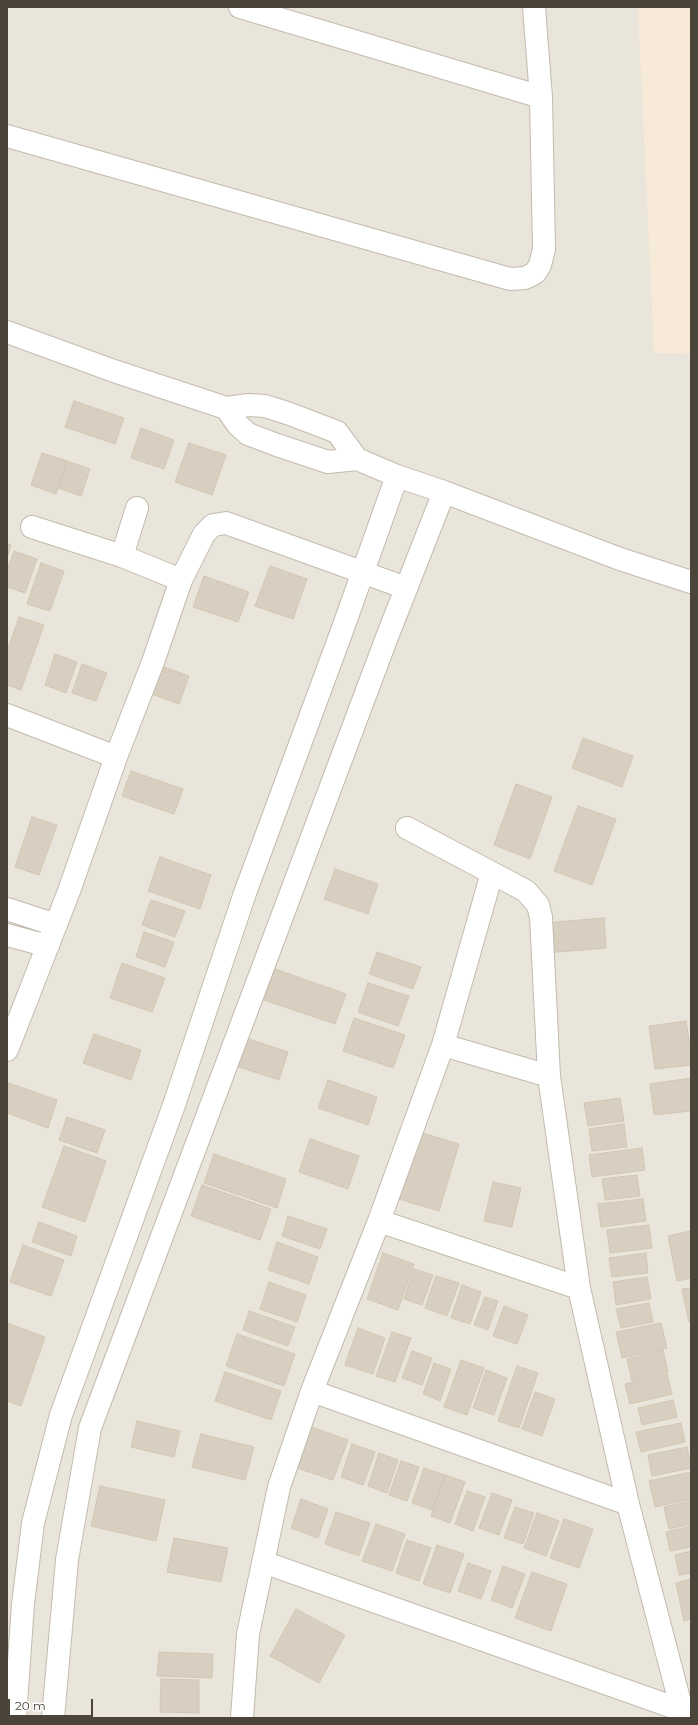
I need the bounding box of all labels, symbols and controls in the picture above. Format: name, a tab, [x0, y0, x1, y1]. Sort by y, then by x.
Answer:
scale bar	[10, 1691, 95, 1717]
text: 20 m	[15, 1698, 46, 1713]

